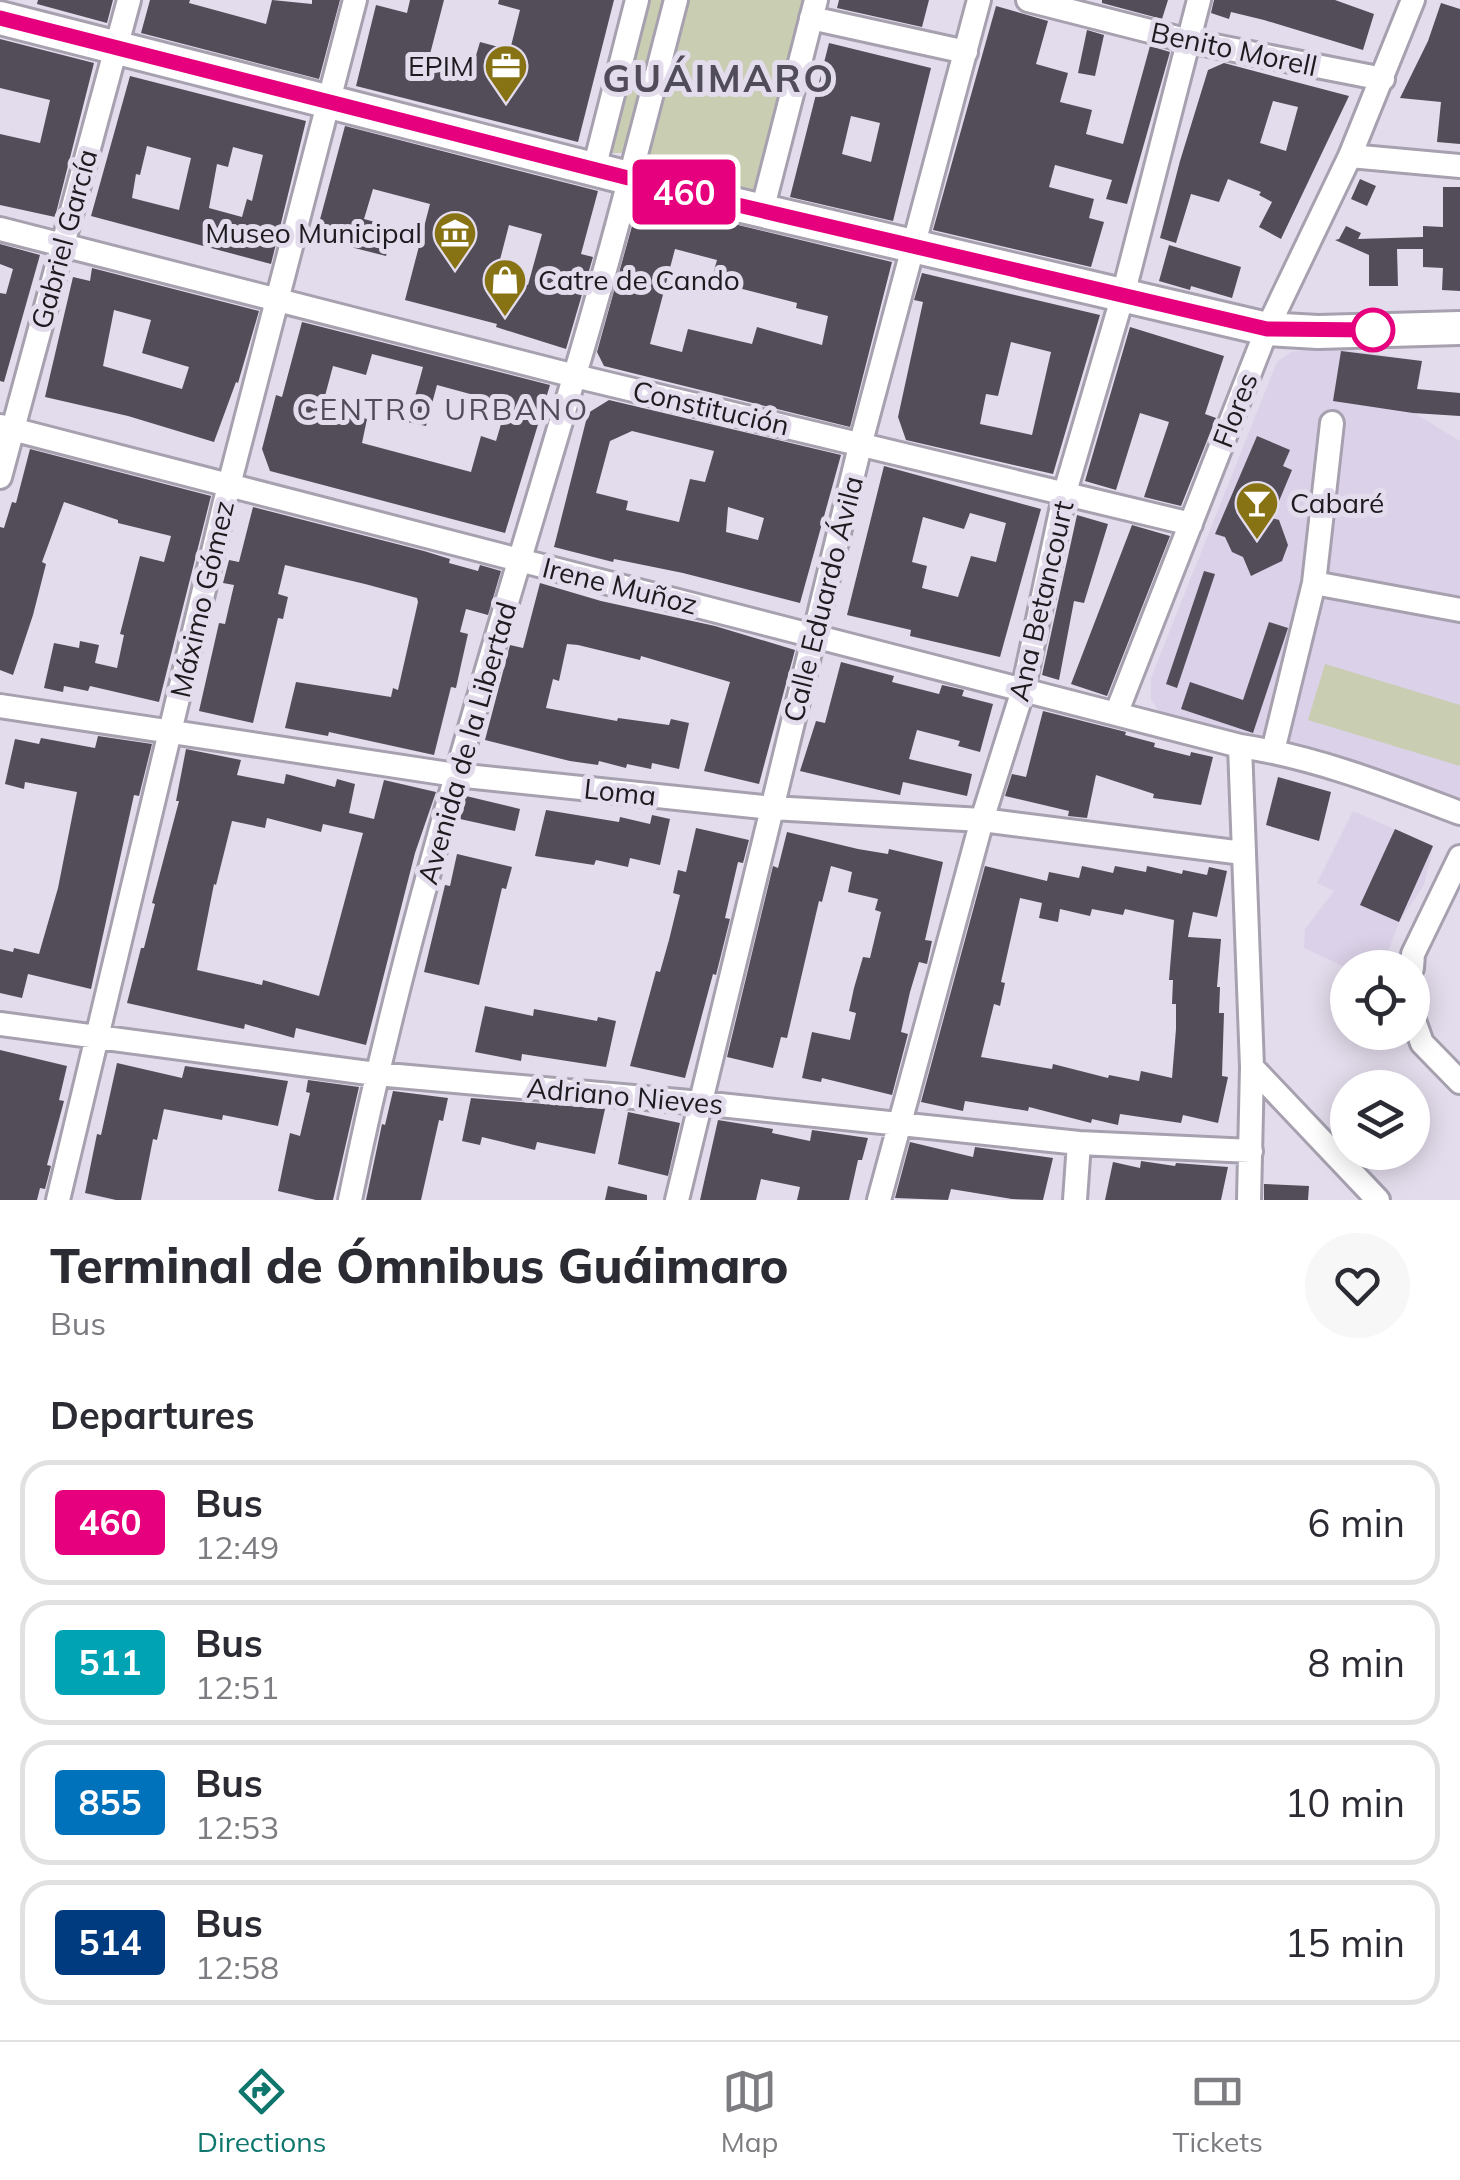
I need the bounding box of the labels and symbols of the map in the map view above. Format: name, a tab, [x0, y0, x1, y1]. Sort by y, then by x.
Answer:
street label: Benito Morell	[1148, 14, 1320, 83]
office icon: EPIM	[483, 43, 529, 104]
place label: EPIM	[408, 48, 474, 83]
district label: GUÁIMARO	[602, 54, 836, 102]
street label: Gabriel García	[23, 145, 104, 333]
line badge: 460	[626, 160, 742, 224]
museum icon: Museo Municipal	[432, 210, 478, 271]
place label: Museo Municipal	[205, 215, 422, 250]
shop icon: Catre de Cando	[482, 257, 528, 318]
place label: Catre de Cando	[538, 262, 740, 297]
unlabelled marker	[1352, 309, 1394, 351]
street label: Flores	[1204, 367, 1265, 452]
street label: Constitución	[629, 373, 793, 443]
district label: CENTRO URBANO	[296, 390, 590, 428]
street label: Calle Eduardo Ávila	[775, 472, 870, 726]
bar icon: Cabaré	[1234, 480, 1280, 541]
place label: Cabaré	[1290, 485, 1384, 520]
street label: Máximo Gómez	[162, 497, 241, 701]
street label: Ana Betancourt	[1000, 497, 1081, 705]
street label: Irene Muñoz	[539, 549, 701, 622]
street label: Avenida de la Libertad	[409, 598, 524, 888]
street label: Loma	[582, 770, 658, 813]
street label: Adriano Nieves	[525, 1069, 725, 1122]

